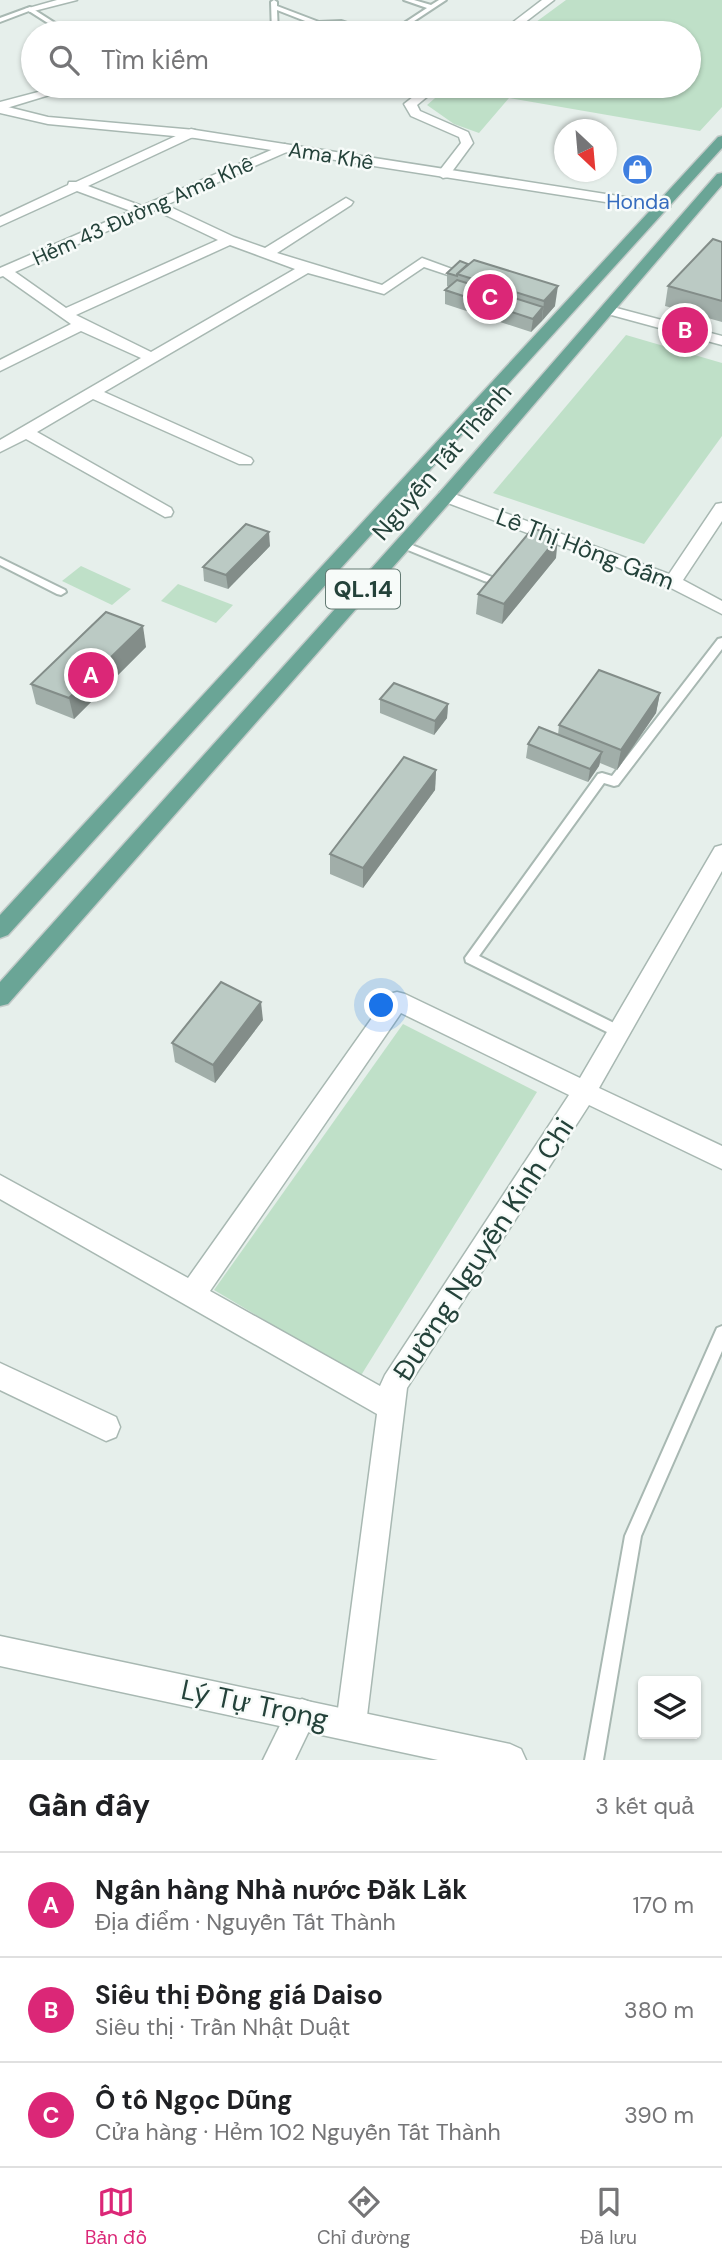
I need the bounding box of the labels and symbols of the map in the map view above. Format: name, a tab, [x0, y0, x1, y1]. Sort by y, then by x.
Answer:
north arrow	[554, 119, 617, 182]
street label: Ama Khê	[286, 135, 376, 177]
street label: Hẻm 43 Đường Ama Khê	[28, 150, 258, 272]
shop icon: Honda	[621, 153, 655, 187]
place label: Honda	[606, 188, 670, 216]
pin: C	[467, 271, 513, 323]
pin: B	[662, 304, 708, 356]
street label: Nguyễn Tất Thành	[365, 377, 518, 546]
street label: Lê Thị Hồng Gấm	[492, 500, 678, 597]
road number: QL.14	[326, 569, 400, 608]
pin: A	[68, 649, 114, 701]
your location	[364, 988, 398, 1022]
street label: Đường Nguyễn Kinh Chi	[384, 1111, 582, 1388]
street label: Lý Tự Trọng	[178, 1671, 332, 1738]

